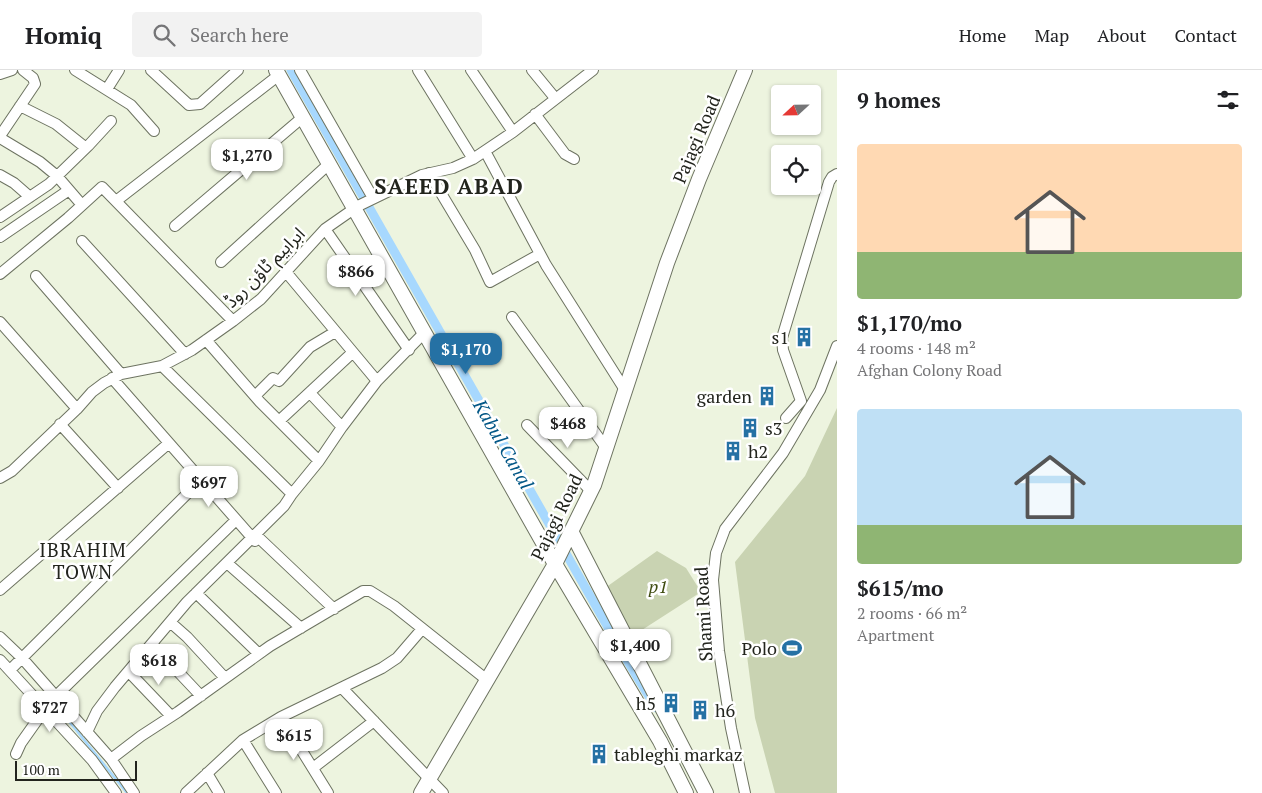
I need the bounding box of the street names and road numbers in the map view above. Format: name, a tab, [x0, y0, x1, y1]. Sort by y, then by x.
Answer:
street label: Pajagi Road	[667, 91, 725, 187]
street label: ابراہیم ٹاؤن روڈ	[218, 221, 311, 314]
street label: Pajagi Road	[525, 470, 587, 564]
street label: Shami Road	[689, 566, 717, 662]

